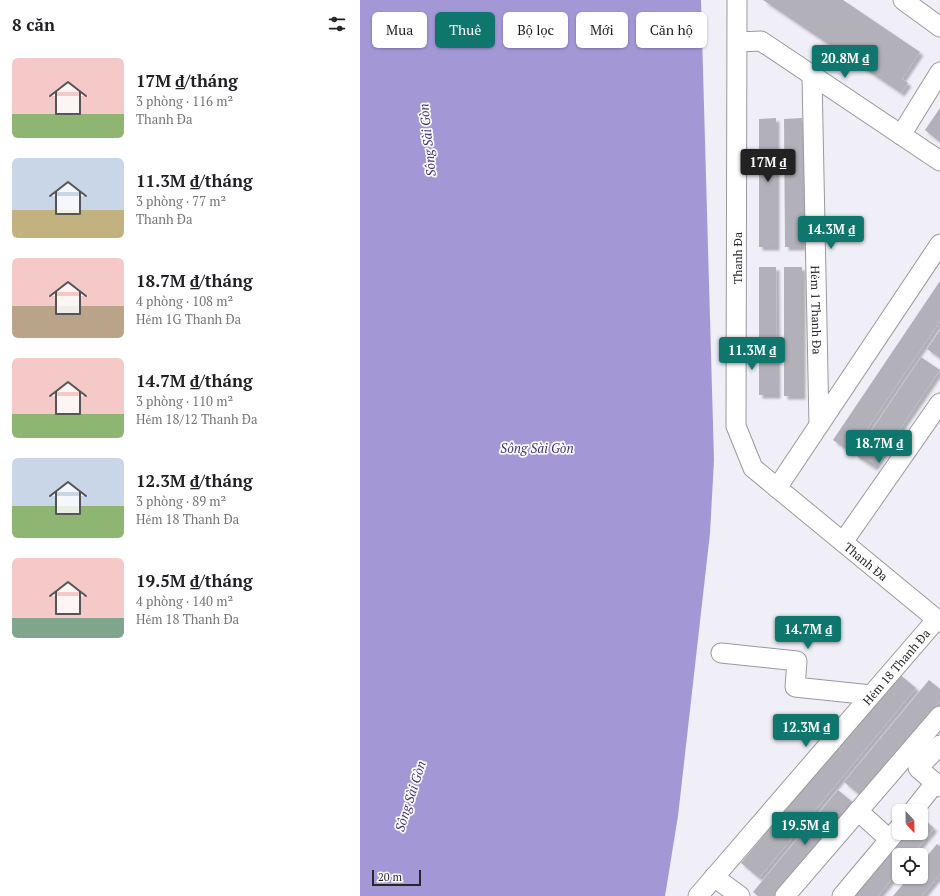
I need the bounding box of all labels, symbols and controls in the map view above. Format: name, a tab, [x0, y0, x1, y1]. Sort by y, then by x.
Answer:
chip: Mua	[372, 12, 427, 48]
chip: Thuê	[435, 12, 495, 48]
chip: Bộ lọc	[503, 12, 568, 48]
chip: Mới	[576, 12, 628, 48]
chip: Căn hộ	[636, 12, 707, 48]
text: 8 căn	[12, 13, 55, 36]
icon: filters	[326, 13, 348, 35]
pin: 20.8M ₫	[808, 45, 882, 79]
text: 20.8M ₫	[821, 49, 869, 67]
text: 17M ₫/tháng	[136, 69, 238, 92]
icon: home	[44, 74, 92, 122]
text: 3 phòng · 116 m²	[136, 92, 233, 110]
water label: Sông Sài Gòn	[414, 103, 440, 177]
text: Thanh Đa	[136, 110, 193, 128]
pin: 17M ₫	[740, 149, 796, 183]
text: 17M ₫	[750, 153, 786, 171]
text: 11.3M ₫/tháng	[136, 169, 252, 192]
icon: home	[44, 174, 92, 222]
text: 3 phòng · 77 m²	[136, 192, 226, 210]
text: Thanh Đa	[136, 210, 193, 228]
pin: 14.3M ₫	[794, 216, 868, 250]
text: 14.3M ₫	[807, 220, 855, 238]
street label: Thanh Đa	[730, 232, 745, 284]
street label: Hẻm 1 Thanh Đa	[808, 265, 825, 355]
text: 18.7M ₫/tháng	[136, 269, 252, 292]
icon: home	[44, 274, 92, 322]
text: 4 phòng · 108 m²	[136, 292, 233, 310]
text: Hẻm 1G Thanh Đa	[136, 310, 241, 328]
pin: 11.3M ₫	[715, 337, 789, 371]
text: 11.3M ₫	[728, 341, 776, 359]
text: 14.7M ₫/tháng	[136, 369, 252, 392]
icon: home	[44, 374, 92, 422]
text: 3 phòng · 110 m²	[136, 392, 233, 410]
text: Hẻm 18/12 Thanh Đa	[136, 410, 258, 428]
pin: 18.7M ₫	[842, 430, 916, 464]
text: 18.7M ₫	[855, 434, 903, 452]
water label: Sông Sài Gòn	[500, 439, 574, 457]
text: 12.3M ₫/tháng	[136, 469, 252, 492]
icon: home	[44, 474, 92, 522]
text: 3 phòng · 89 m²	[136, 492, 226, 510]
text: Hẻm 18 Thanh Đa	[136, 510, 239, 528]
street label: Thanh Đa	[841, 539, 891, 584]
text: 19.5M ₫/tháng	[136, 569, 252, 592]
icon: home	[44, 574, 92, 622]
text: 4 phòng · 140 m²	[136, 592, 233, 610]
text: Hẻm 18 Thanh Đa	[136, 610, 239, 628]
pin: 14.7M ₫	[771, 616, 845, 650]
text: 14.7M ₫	[784, 620, 832, 638]
street label: Hẻm 18 Thanh Đa	[859, 626, 933, 708]
pin: 12.3M ₫	[769, 714, 843, 748]
text: 12.3M ₫	[782, 718, 830, 736]
water label: Sông Sài Gòn	[390, 758, 430, 834]
north arrow	[892, 804, 928, 840]
map controls	[892, 804, 928, 884]
pin: 19.5M ₫	[768, 812, 842, 846]
text: 19.5M ₫	[781, 816, 829, 834]
button: locate	[892, 848, 928, 884]
scale bar	[372, 868, 421, 887]
text: 20 m	[378, 870, 402, 884]

